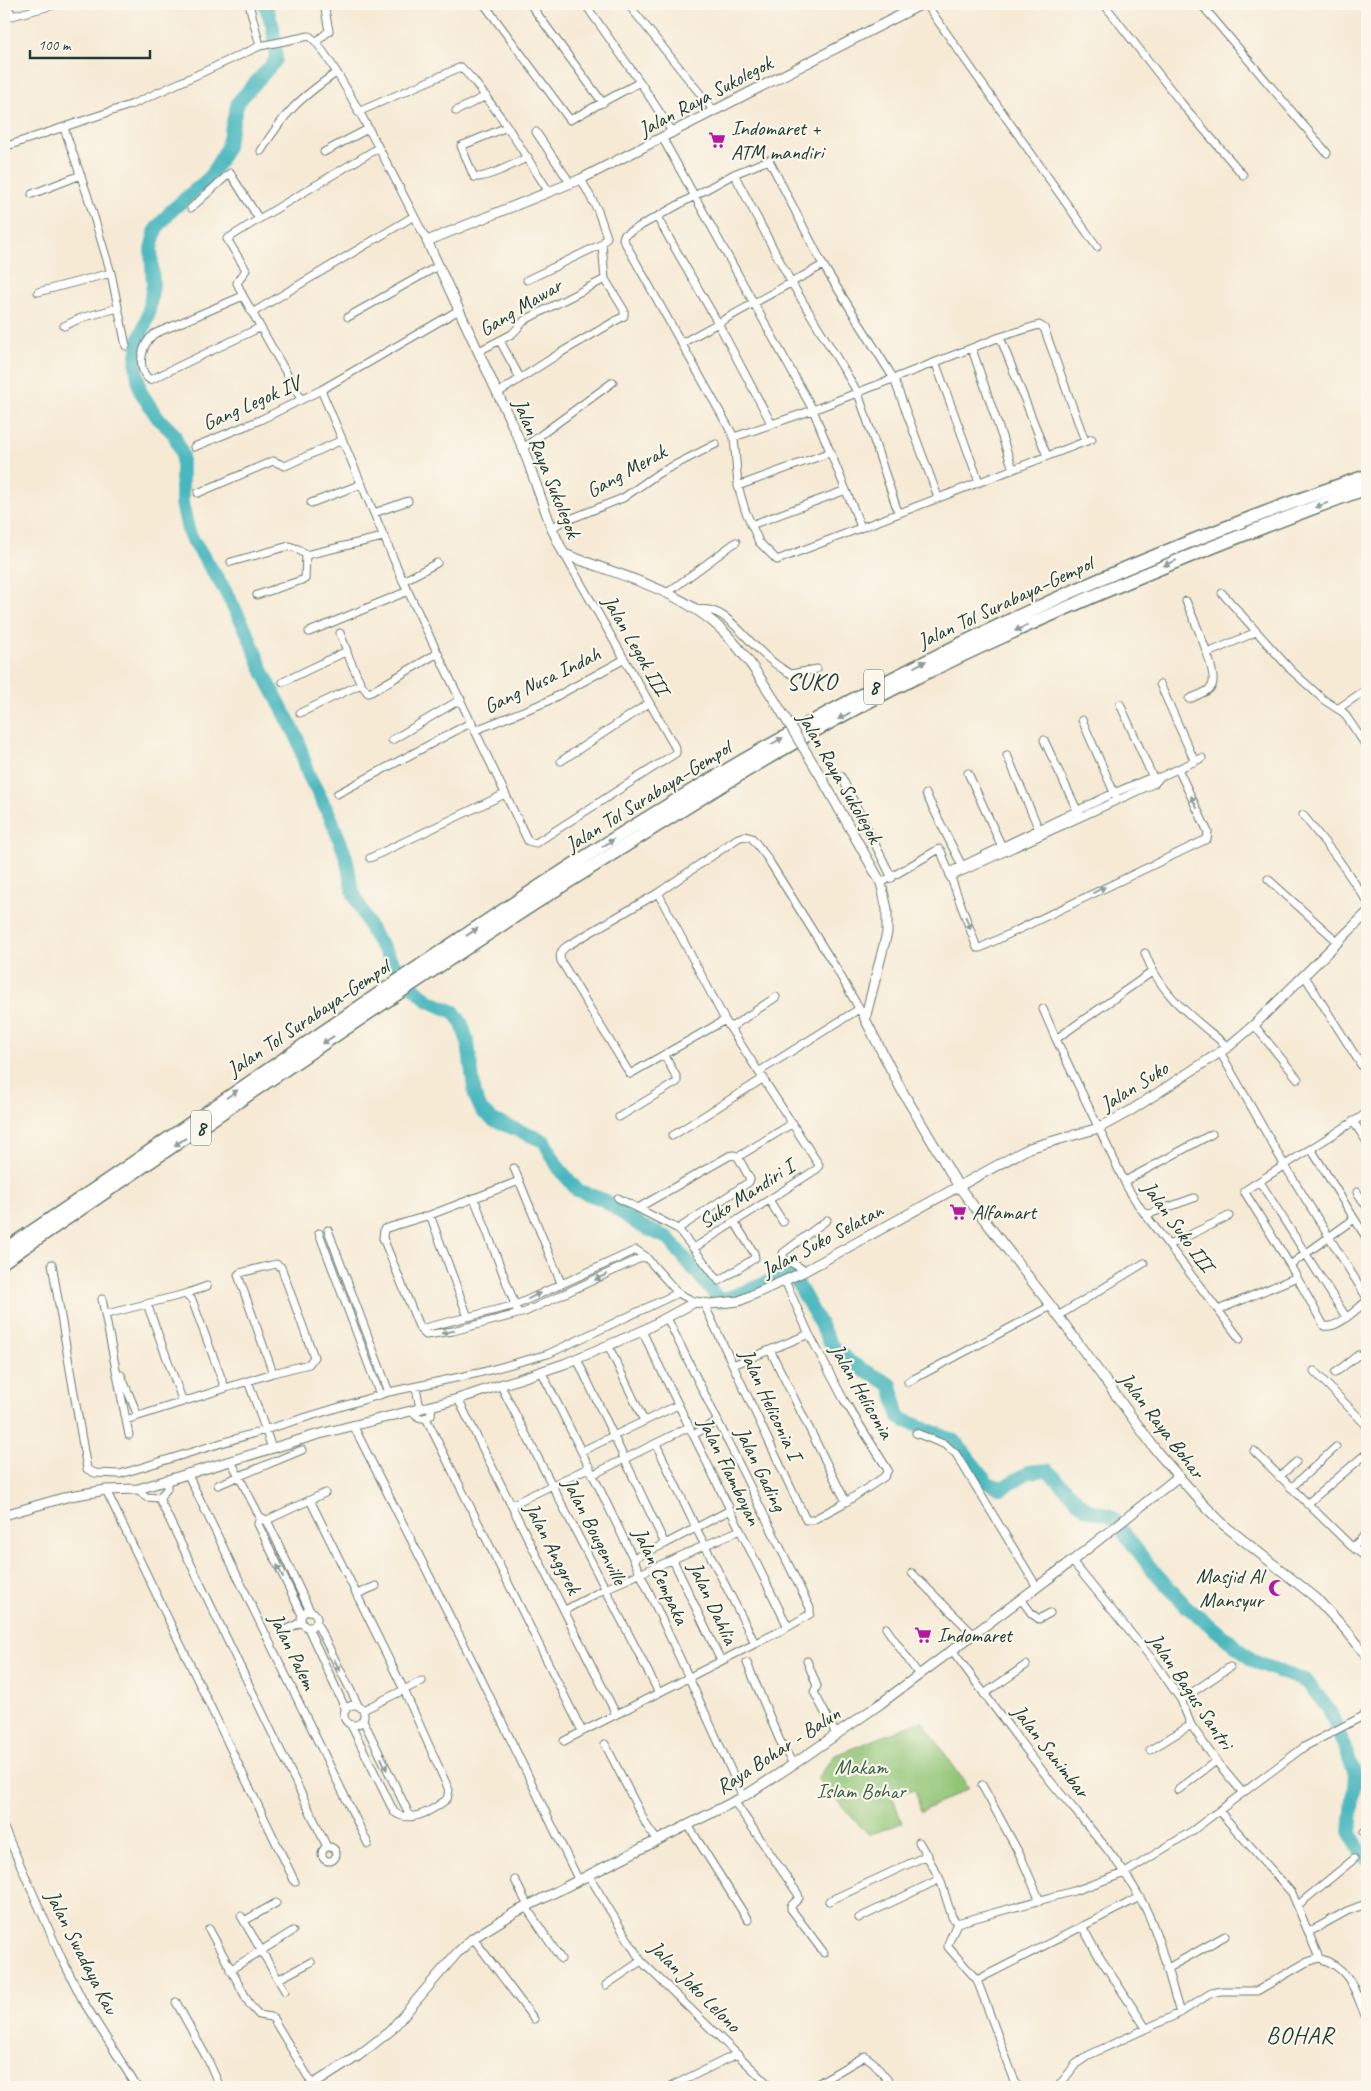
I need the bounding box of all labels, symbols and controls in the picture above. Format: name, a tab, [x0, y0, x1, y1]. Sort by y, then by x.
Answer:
scale bar	[30, 28, 150, 60]
text: 100 m	[38, 36, 72, 55]
street label: Jalan Raya Sukolegok	[633, 49, 778, 143]
place label: Indomaret + ATM mandiri	[731, 115, 827, 165]
supermarket icon: Indomaret + ATM mandiri	[707, 130, 727, 150]
street label: Gang Mawar	[474, 271, 568, 342]
street label: Gang Legok IV	[198, 368, 307, 436]
street label: Jalan Raya Sukolegok	[507, 394, 588, 543]
street label: Gang Merak	[582, 437, 672, 504]
one-way arrow	[1314, 502, 1329, 509]
street label: Jalan Tol Surabaya–Gempol	[912, 549, 1100, 654]
one-way arrow	[1163, 560, 1177, 568]
street label: Jalan Legok III	[597, 590, 677, 704]
one-way arrow	[1014, 624, 1028, 632]
street label: Gang Nusa Indah	[479, 640, 605, 719]
one-way arrow	[913, 660, 927, 668]
district label: SUKO	[787, 666, 840, 696]
road number: 8	[864, 670, 884, 704]
street label: Jalan Raya Sukolegok	[791, 706, 889, 849]
one-way arrow	[837, 712, 852, 720]
street label: Jalan Tol Surabaya–Gempol	[560, 733, 738, 858]
one-way arrow	[771, 737, 784, 746]
one-way arrow	[1190, 795, 1198, 810]
one-way arrow	[601, 838, 615, 848]
one-way arrow	[1092, 886, 1107, 894]
one-way arrow	[965, 915, 972, 930]
one-way arrow	[465, 927, 479, 937]
street label: Jalan Tol Surabaya–Gempol	[221, 952, 397, 1083]
one-way arrow	[322, 1035, 335, 1045]
street label: Jalan Suko	[1094, 1054, 1174, 1117]
one-way arrow	[225, 1089, 238, 1099]
road number: 8	[191, 1110, 211, 1146]
one-way arrow	[173, 1137, 187, 1147]
street label: Suko Mandiri I	[694, 1151, 802, 1234]
street label: Jalan Suko III	[1136, 1175, 1222, 1280]
street label: Jalan Suko Selatan	[756, 1196, 889, 1283]
place label: Alfamart	[972, 1199, 1038, 1225]
supermarket icon: Alfamart	[948, 1202, 968, 1222]
one-way arrow	[593, 1272, 608, 1281]
one-way arrow	[527, 1292, 541, 1300]
one-way arrow	[441, 1328, 456, 1336]
street label: Jalan Heliconia	[824, 1338, 901, 1445]
street label: Jalan Heliconia I	[734, 1344, 810, 1468]
street label: Jalan Raya Bohar	[1113, 1366, 1211, 1484]
street label: Jalan Flamboyan	[692, 1412, 768, 1530]
street label: Jalan Gading	[729, 1422, 793, 1517]
street label: Jalan Bougenville	[557, 1472, 634, 1591]
street label: Jalan Anggrek	[519, 1497, 588, 1600]
street label: Jalan Cempaka	[627, 1523, 695, 1630]
street label: Jalan Dahlia	[682, 1557, 744, 1650]
place label: Masjid Al Mansyur	[1196, 1563, 1266, 1613]
one-way arrow	[276, 1564, 285, 1579]
mosque icon: Masjid Al Mansyur	[1267, 1578, 1287, 1598]
street label: Jalan Palem	[263, 1608, 324, 1695]
place label: Indomaret	[937, 1622, 1014, 1648]
supermarket icon: Indomaret	[913, 1625, 933, 1645]
street label: Jalan Bagus Santri	[1142, 1627, 1241, 1757]
one-way arrow	[333, 1657, 341, 1672]
street label: Jalan Sanimbar	[1006, 1698, 1096, 1804]
street label: Raya Bohar - Balun	[711, 1700, 845, 1800]
park label: Makam Islam Bohar	[816, 1754, 907, 1804]
one-way arrow	[380, 1757, 388, 1771]
street label: Jalan Swadaya Kav	[39, 1885, 125, 2020]
street label: Jalan Joko Lelono	[643, 1934, 748, 2039]
district label: BOHAR	[1266, 2020, 1336, 2050]

